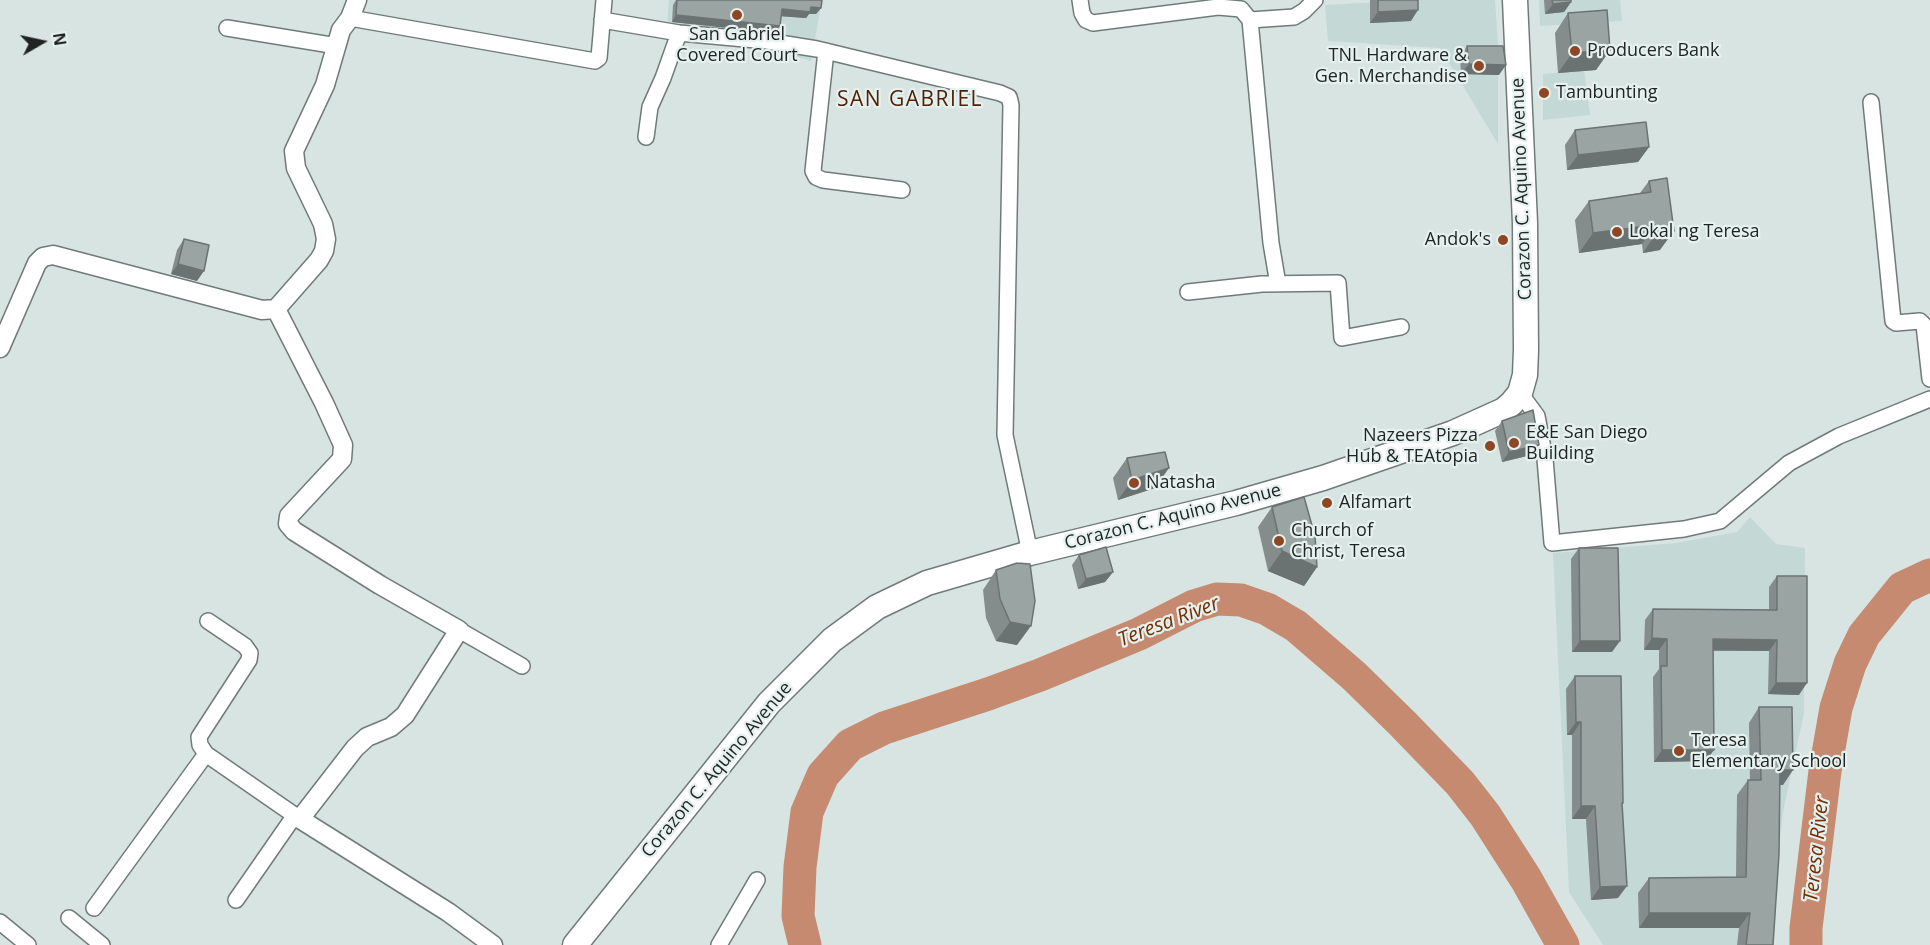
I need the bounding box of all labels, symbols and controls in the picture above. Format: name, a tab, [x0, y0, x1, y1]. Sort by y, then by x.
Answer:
marker: San Gabriel Covered Court	[730, 8, 744, 22]
north arrow	[12, 12, 72, 72]
place label: San Gabriel Covered Court	[676, 24, 798, 66]
text: N	[48, 31, 72, 47]
place label: Producers Bank	[1587, 40, 1720, 62]
marker: Producers Bank	[1568, 44, 1582, 58]
place label: TNL Hardware & Gen. Merchandise	[1315, 45, 1467, 88]
marker: TNL Hardware & Gen. Merchandise	[1472, 59, 1486, 73]
street label: Corazon C. Aquino Avenue	[1507, 77, 1537, 301]
place label: Tambunting	[1556, 82, 1657, 104]
marker: Tambunting	[1537, 86, 1551, 100]
district label: SAN GABRIEL	[837, 87, 983, 113]
place label: Lokal ng Teresa	[1629, 221, 1759, 243]
marker: Lokal ng Teresa	[1610, 225, 1624, 239]
place label: Andok's	[1425, 229, 1491, 251]
marker: Andok's	[1496, 233, 1510, 247]
place label: E&E San Diego Building	[1526, 422, 1648, 464]
place label: Nazeers Pizza Hub & TEAtopia	[1346, 425, 1478, 468]
marker: E&E San Diego Building	[1507, 436, 1521, 450]
marker: Nazeers Pizza Hub & TEAtopia	[1483, 439, 1497, 453]
place label: Natasha	[1146, 472, 1216, 494]
marker: Natasha	[1127, 476, 1141, 490]
street label: Corazon C. Aquino Avenue	[1062, 480, 1284, 554]
place label: Alfamart	[1339, 492, 1411, 514]
marker: Alfamart	[1320, 496, 1334, 510]
place label: Church of Christ, Teresa	[1291, 520, 1406, 562]
marker: Church of Christ, Teresa	[1272, 534, 1286, 548]
water label: Teresa River	[1115, 592, 1223, 652]
street label: Corazon C. Aquino Avenue	[637, 678, 797, 862]
place label: Teresa Elementary School	[1691, 730, 1847, 772]
marker: Teresa Elementary School	[1672, 744, 1686, 758]
water label: Teresa River	[1800, 795, 1834, 903]

